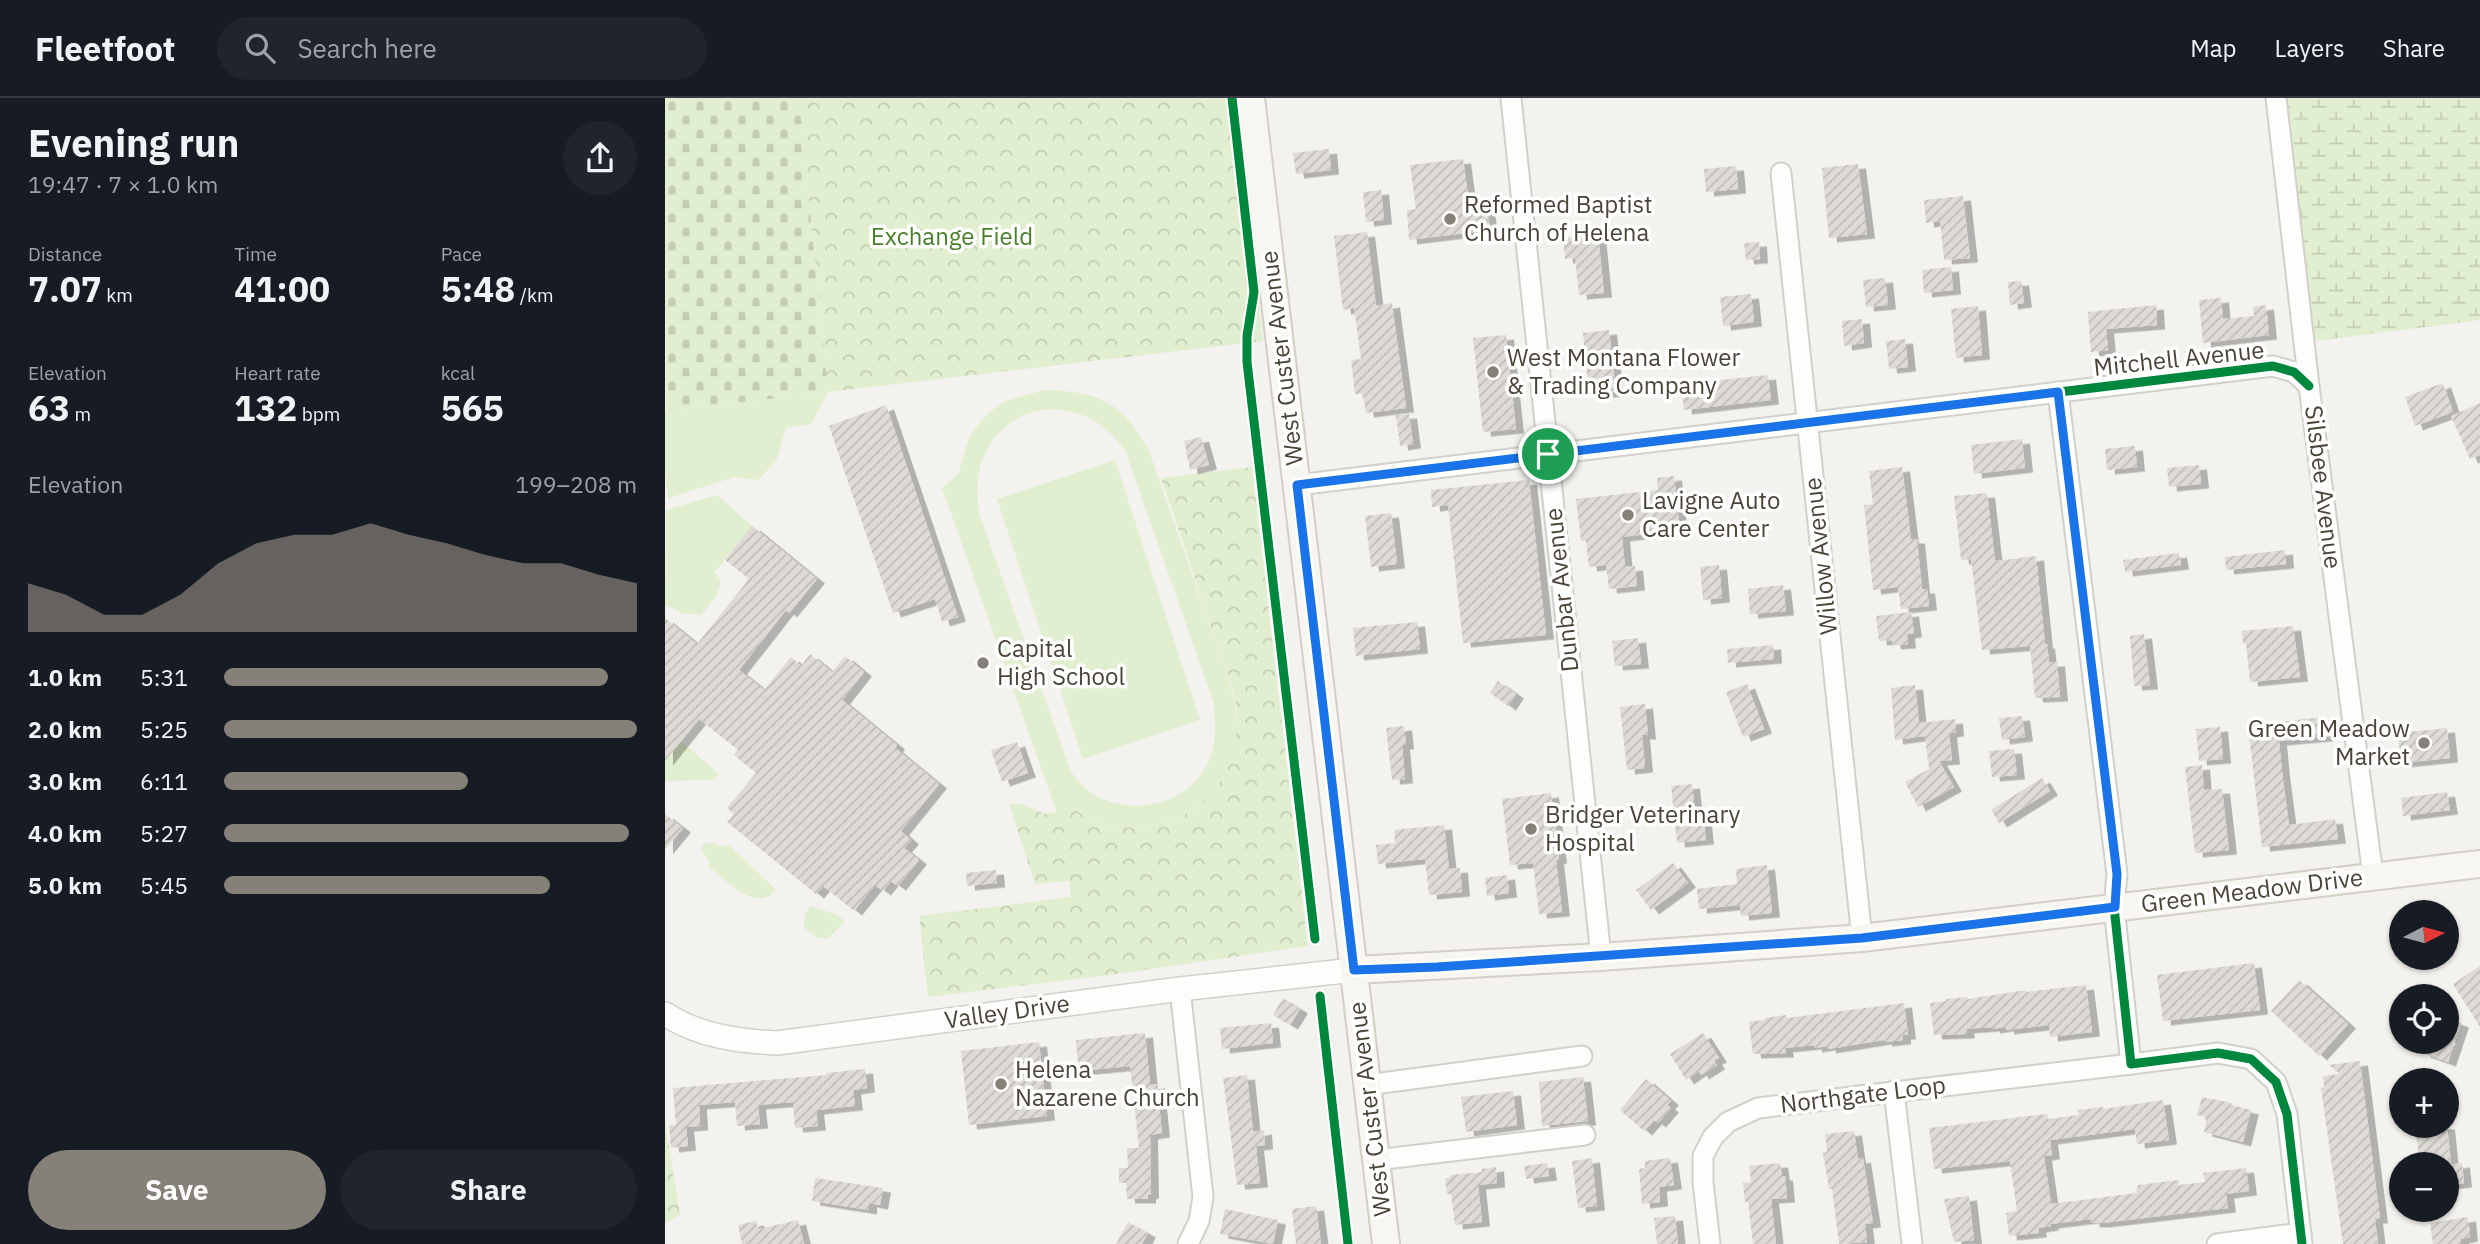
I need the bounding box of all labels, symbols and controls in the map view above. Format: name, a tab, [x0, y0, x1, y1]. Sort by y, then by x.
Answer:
search box	[217, 17, 707, 80]
text: Fleetfoot	[35, 27, 175, 70]
icon: search	[241, 29, 279, 67]
text: Search here	[297, 31, 437, 65]
text: Map	[2190, 32, 2237, 64]
text: Layers	[2275, 32, 2345, 64]
text: Share	[2383, 32, 2445, 64]
text: Evening run	[28, 118, 239, 167]
button: share	[563, 121, 637, 195]
text: 19:47 · 7 × 1.0 km	[28, 169, 218, 199]
place label: Reformed Baptist Church of Helena	[1464, 188, 1652, 248]
marker: Reformed Baptist Church of Helena	[1442, 211, 1458, 227]
park label: Exchange Field	[871, 220, 1033, 252]
text: Distance	[28, 242, 102, 266]
text: Time	[234, 242, 277, 266]
text: Pace	[441, 242, 482, 266]
street label: West Custer Avenue	[1252, 249, 1310, 467]
text: 7.07	[28, 266, 102, 312]
text: 41:00	[234, 266, 330, 312]
text: 5:48	[441, 266, 515, 312]
text: km	[102, 283, 133, 307]
text: /km	[515, 283, 554, 307]
street label: Mitchell Avenue	[2092, 333, 2266, 383]
place label: West Montana Flower & Trading Company	[1507, 341, 1740, 401]
text: Elevation	[28, 361, 107, 385]
text: Heart rate	[234, 361, 321, 385]
text: kcal	[441, 361, 475, 385]
marker: West Montana Flower & Trading Company	[1485, 364, 1501, 380]
text: 63	[28, 385, 70, 431]
text: 132	[234, 385, 297, 431]
text: 565	[441, 385, 504, 431]
text: m	[70, 402, 91, 426]
text: bpm	[297, 402, 340, 426]
street label: Silsbee Avenue	[2298, 403, 2350, 570]
pin	[1518, 424, 1578, 484]
icon: arrive	[1529, 435, 1567, 473]
text: Elevation	[28, 469, 123, 499]
text: 199–208 m	[515, 469, 637, 499]
street label: Willow Avenue	[1796, 476, 1844, 636]
place label: Lavigne Auto Care Center	[1642, 484, 1780, 544]
street label: Dunbar Avenue	[1536, 507, 1586, 674]
marker: Lavigne Auto Care Center	[1620, 507, 1636, 523]
place label: Capital High School	[997, 632, 1125, 692]
marker: Capital High School	[975, 655, 991, 671]
text: 1.0 km	[28, 662, 102, 692]
text: 5:31	[140, 662, 188, 692]
place label: Green Meadow Market	[2248, 712, 2410, 772]
text: 2.0 km	[28, 714, 102, 744]
text: 5:25	[140, 714, 188, 744]
marker: Green Meadow Market	[2416, 735, 2432, 751]
text: 3.0 km	[28, 766, 102, 796]
text: 6:11	[140, 766, 188, 796]
place label: Bridger Veterinary Hospital	[1545, 798, 1740, 858]
text: 4.0 km	[28, 818, 102, 848]
text: 5:27	[140, 818, 188, 848]
marker: Bridger Veterinary Hospital	[1523, 821, 1539, 837]
street label: Green Meadow Drive	[2139, 861, 2365, 920]
text: 5.0 km	[28, 870, 102, 900]
text: 5:45	[140, 870, 188, 900]
north arrow	[2389, 900, 2459, 970]
map controls	[2389, 900, 2459, 1222]
button: locate	[2389, 984, 2459, 1054]
street label: Valley Drive	[942, 986, 1072, 1036]
street label: West Custer Avenue	[1340, 1000, 1398, 1218]
place label: Helena Nazarene Church	[1015, 1053, 1200, 1113]
street label: Northgate Loop	[1778, 1068, 1947, 1120]
button: +	[2389, 1068, 2459, 1138]
marker: Helena Nazarene Church	[993, 1076, 1009, 1092]
button: Save	[28, 1150, 326, 1230]
button: Share	[340, 1150, 637, 1230]
button: −	[2389, 1152, 2459, 1222]

